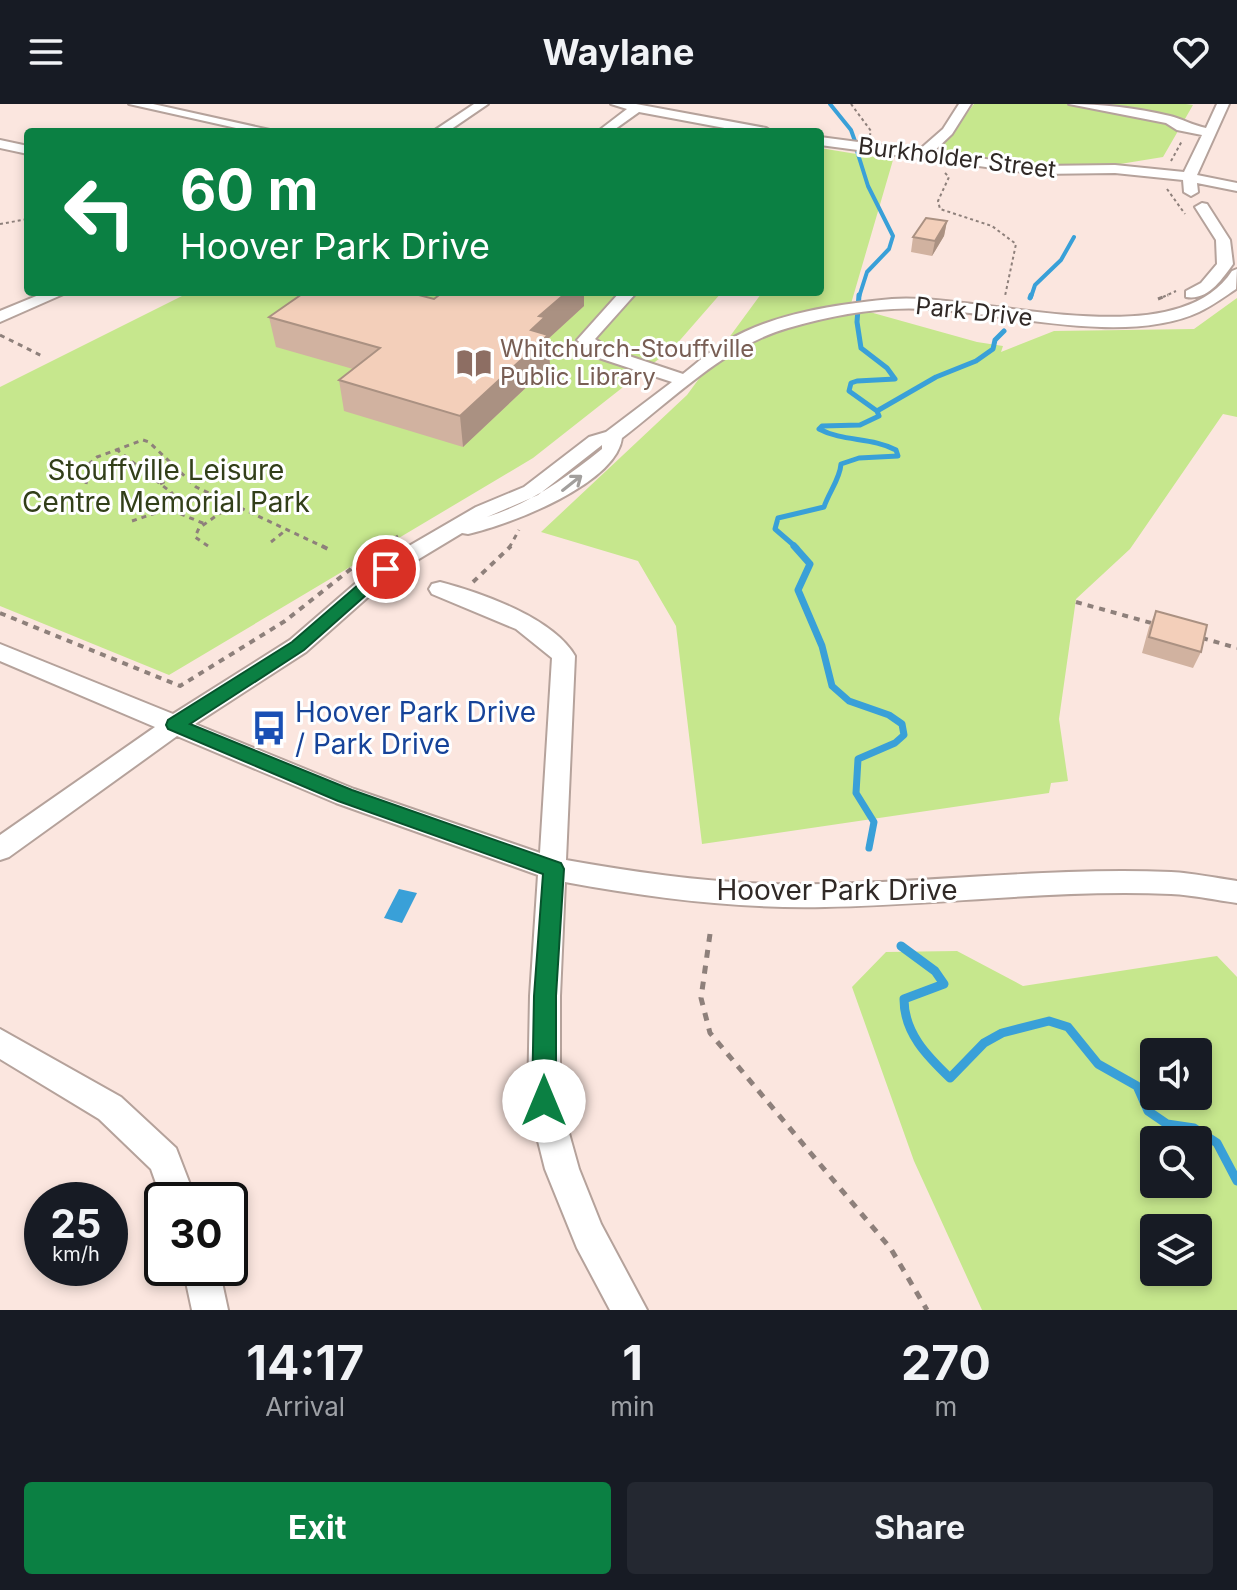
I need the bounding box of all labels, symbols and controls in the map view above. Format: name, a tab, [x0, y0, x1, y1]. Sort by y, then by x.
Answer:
icon: menu	[24, 30, 68, 74]
text: Waylane	[543, 30, 694, 74]
icon: heart	[1169, 30, 1213, 74]
street label: Burkholder Street	[856, 131, 1058, 184]
text: 60 m	[180, 156, 319, 224]
icon: left	[48, 160, 152, 264]
text: Hoover Park Drive	[180, 224, 490, 268]
street label: Park Drive	[914, 291, 1034, 332]
place label: Whitchurch-Stouffville Public Library	[500, 334, 754, 391]
library icon: Whitchurch-Stouffville Public Library	[455, 344, 493, 382]
park label: Stouffville Leisure Centre Memorial Park	[22, 453, 310, 519]
one-way arrow	[561, 474, 583, 491]
pin	[352, 535, 420, 603]
icon: arrive	[364, 547, 408, 591]
place label: Hoover Park Drive / Park Drive	[295, 695, 536, 761]
bus stop icon: Hoover Park Drive / Park Drive	[250, 709, 288, 747]
street label: Hoover Park Drive	[716, 873, 958, 907]
map controls	[1140, 1038, 1212, 1286]
button: sound	[1140, 1038, 1212, 1110]
position arrow	[502, 1059, 586, 1143]
button: search	[1140, 1126, 1212, 1198]
speed limit sign: 30	[144, 1182, 248, 1286]
text: 25	[51, 1199, 101, 1248]
button: layers	[1140, 1214, 1212, 1286]
text: km/h	[52, 1242, 100, 1266]
text: 14:17	[246, 1333, 364, 1392]
text: 1	[622, 1333, 643, 1392]
text: 270	[901, 1333, 991, 1392]
text: Arrival	[265, 1391, 345, 1422]
text: min	[610, 1391, 655, 1422]
text: m	[934, 1391, 957, 1422]
button: Exit	[24, 1482, 611, 1574]
button: Share	[627, 1482, 1213, 1574]

